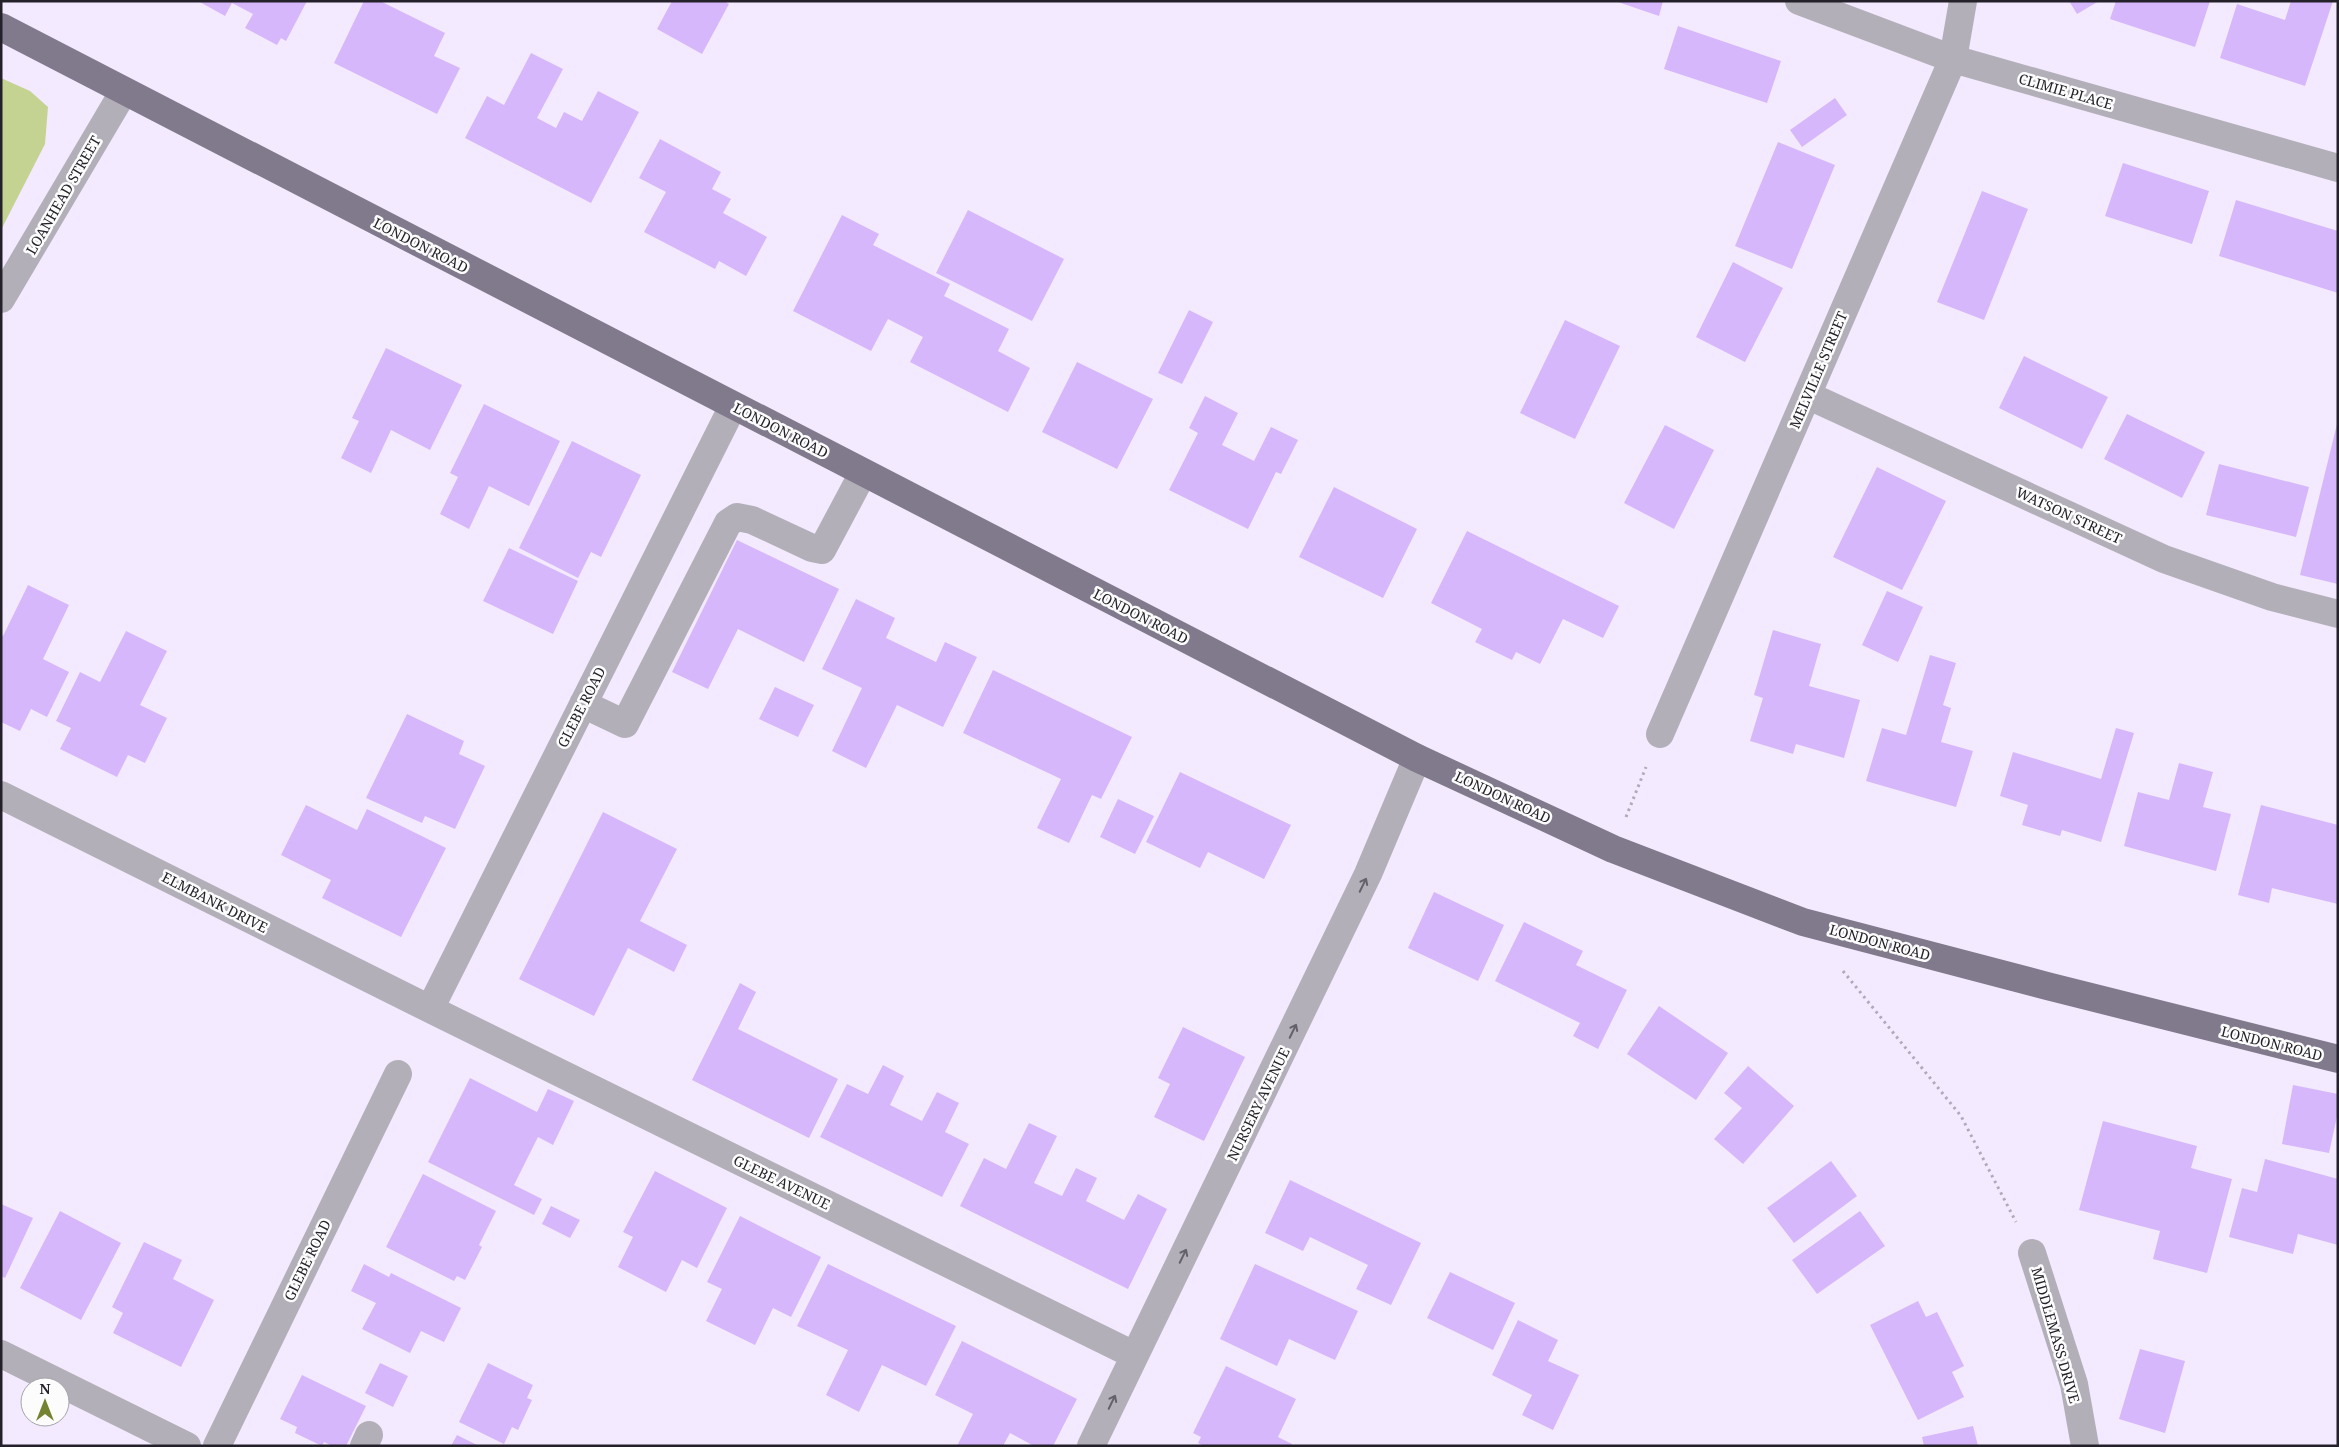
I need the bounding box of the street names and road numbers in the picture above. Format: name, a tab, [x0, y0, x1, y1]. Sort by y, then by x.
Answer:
street label: CLIMIE PLACE	[2017, 68, 2116, 114]
street label: LOANHEAD STREET	[21, 132, 105, 258]
street label: LONDON ROAD	[370, 213, 472, 277]
street label: MELVILLE STREET	[1785, 308, 1851, 431]
street label: LONDON ROAD	[730, 398, 832, 462]
street label: WATSON STREET	[2013, 482, 2125, 548]
street label: LONDON ROAD	[1090, 584, 1192, 648]
street label: GLEBE ROAD	[553, 663, 609, 751]
street label: LONDON ROAD	[1452, 766, 1554, 828]
street label: ELMBANK DRIVE	[159, 867, 271, 937]
street label: LONDON ROAD	[1827, 919, 1933, 965]
street label: LONDON ROAD	[2219, 1021, 2325, 1065]
street label: NURSERY AVENUE	[1222, 1044, 1294, 1164]
street label: GLEBE AVENUE	[731, 1150, 834, 1214]
street label: GLEBE ROAD	[279, 1216, 335, 1304]
street label: MIDDLEMASS DRIVE	[2027, 1265, 2085, 1405]

